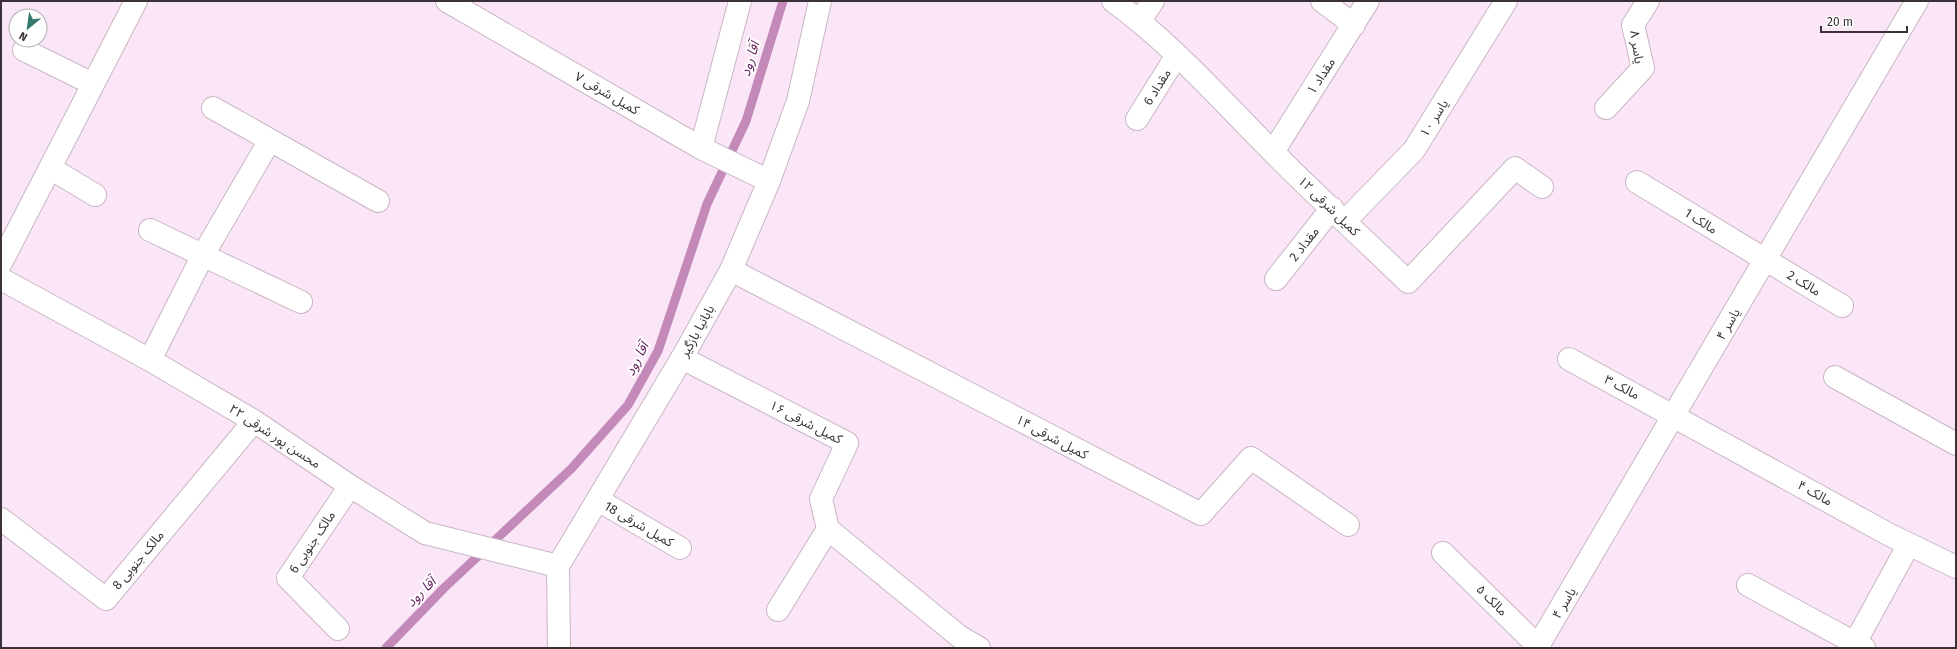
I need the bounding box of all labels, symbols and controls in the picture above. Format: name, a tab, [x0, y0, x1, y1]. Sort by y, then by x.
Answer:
north arrow	[8, 8, 48, 48]
scale bar	[1821, 8, 1907, 34]
text: 20 m	[1827, 15, 1853, 29]
text: N	[17, 29, 30, 44]
street label: یاسر ۸	[1627, 29, 1647, 65]
water label: آقا رود	[737, 37, 764, 78]
street label: مقداد ۱	[1304, 55, 1338, 97]
street label: مقداد 6	[1140, 66, 1174, 108]
street label: کمیل شرقی ۷	[572, 69, 642, 119]
street label: یاسر ۱۰	[1417, 96, 1451, 140]
street label: کمیل شرقی ۱۲	[1295, 173, 1363, 240]
street label: مالک 1	[1682, 205, 1720, 237]
street label: مقداد 2	[1286, 224, 1322, 264]
street label: مالک 2	[1784, 267, 1824, 299]
street label: بابانیا بازگیر	[676, 302, 717, 360]
street label: یاسر ۴	[1713, 305, 1743, 342]
water label: آقا رود	[621, 337, 654, 379]
street label: مالک ۳	[1602, 372, 1642, 403]
street label: کمیل شرقی ۱۶	[767, 397, 845, 448]
street label: محسن پور شرقی ۲۲	[225, 401, 324, 473]
street label: کمیل شرقی ۱۴	[1013, 412, 1091, 463]
street label: مالک ۴	[1795, 477, 1835, 509]
street label: کمیل شرقی 18	[601, 498, 677, 551]
street label: مالک جنوبی 6	[286, 508, 339, 577]
street label: مالک جنوبی 8	[109, 527, 168, 593]
water label: آقا رود	[402, 571, 442, 611]
street label: مالک ۵	[1473, 581, 1511, 619]
street label: یاسر ۴	[1549, 585, 1579, 621]

